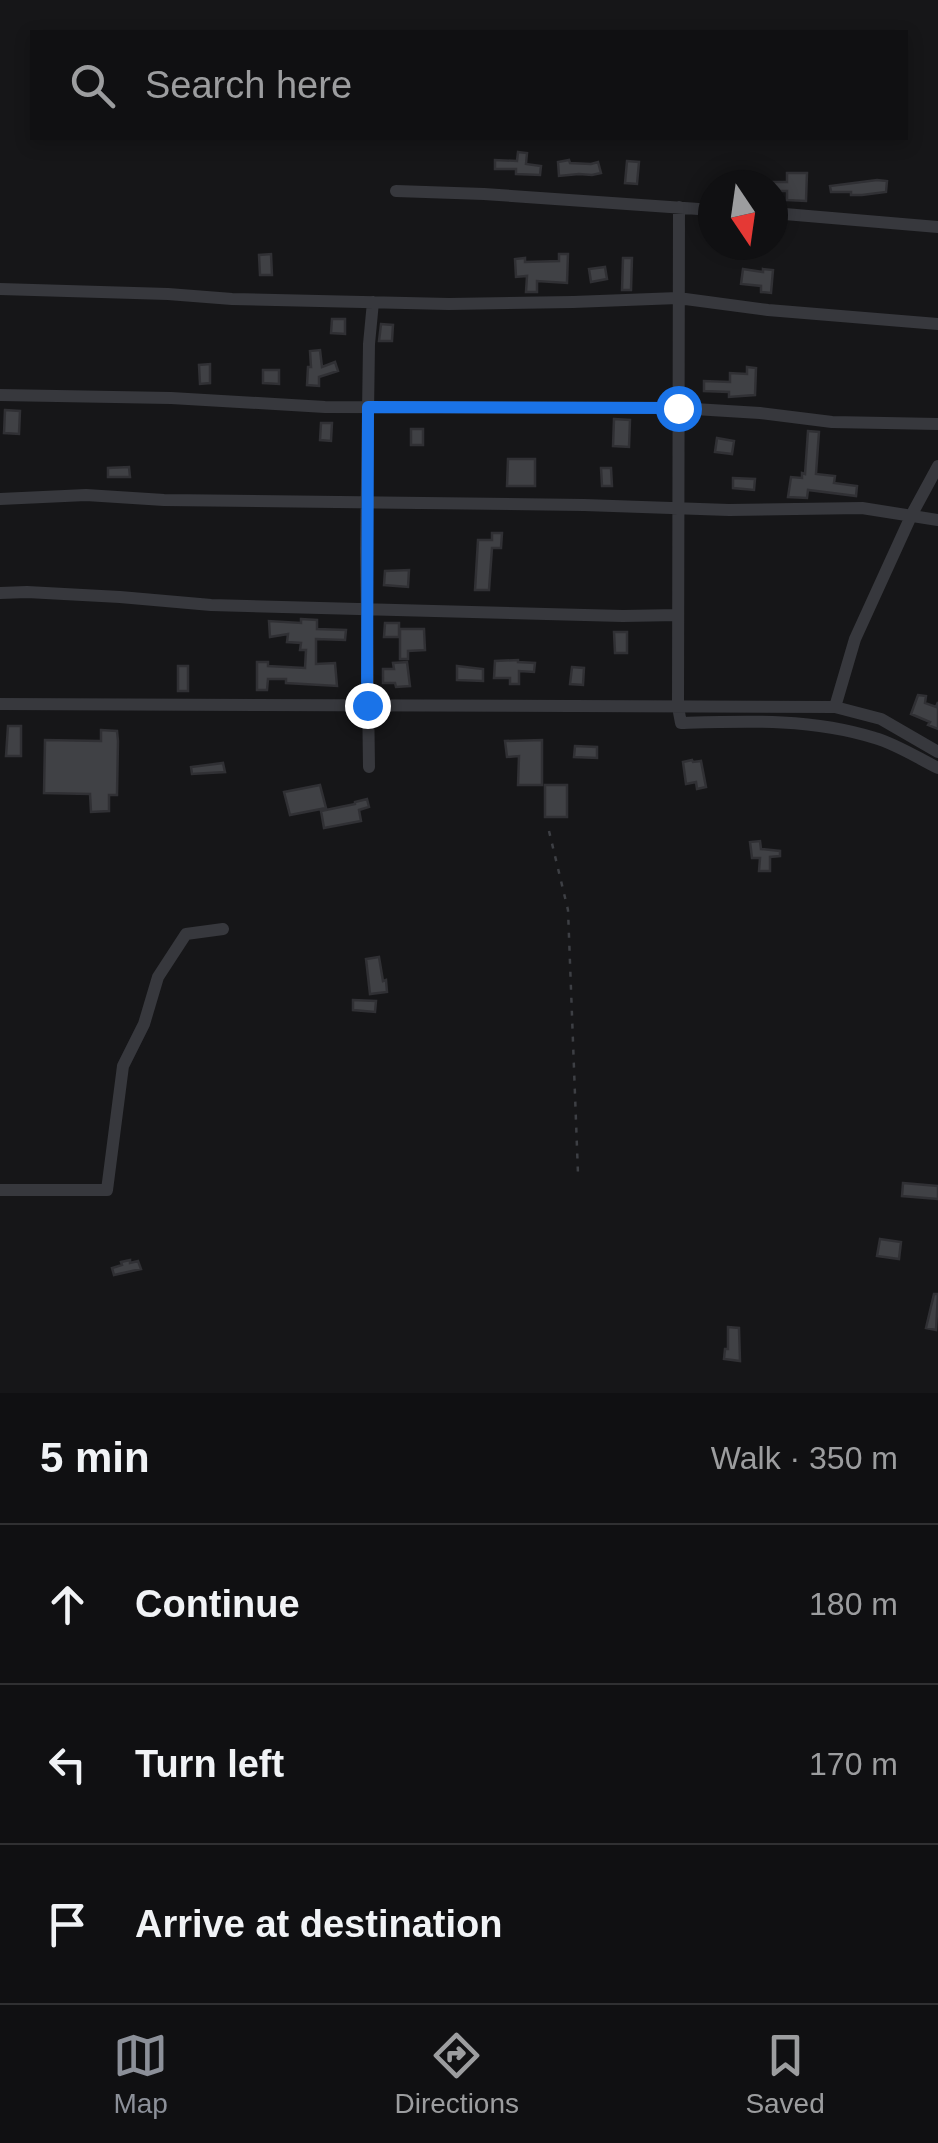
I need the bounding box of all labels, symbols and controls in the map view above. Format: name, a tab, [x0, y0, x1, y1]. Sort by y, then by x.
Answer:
search box	[30, 30, 908, 140]
icon: search	[65, 58, 120, 113]
text: Search here	[145, 64, 352, 106]
north arrow	[698, 170, 788, 260]
route start	[656, 386, 702, 432]
route end	[345, 683, 391, 729]
text: 5 min	[40, 1434, 150, 1481]
text: Walk · 350 m	[711, 1440, 898, 1476]
icon: ahead	[40, 1577, 95, 1632]
text: Continue	[135, 1583, 300, 1625]
text: 180 m	[809, 1586, 898, 1622]
icon: left	[40, 1737, 95, 1792]
text: Turn left	[135, 1743, 284, 1785]
text: 170 m	[809, 1746, 898, 1782]
icon: arrive	[40, 1897, 95, 1952]
text: Arrive at destination	[135, 1903, 502, 1945]
tab: Map	[113, 2028, 168, 2120]
tab: Directions	[395, 2028, 519, 2120]
tab: Saved	[745, 2028, 825, 2120]

